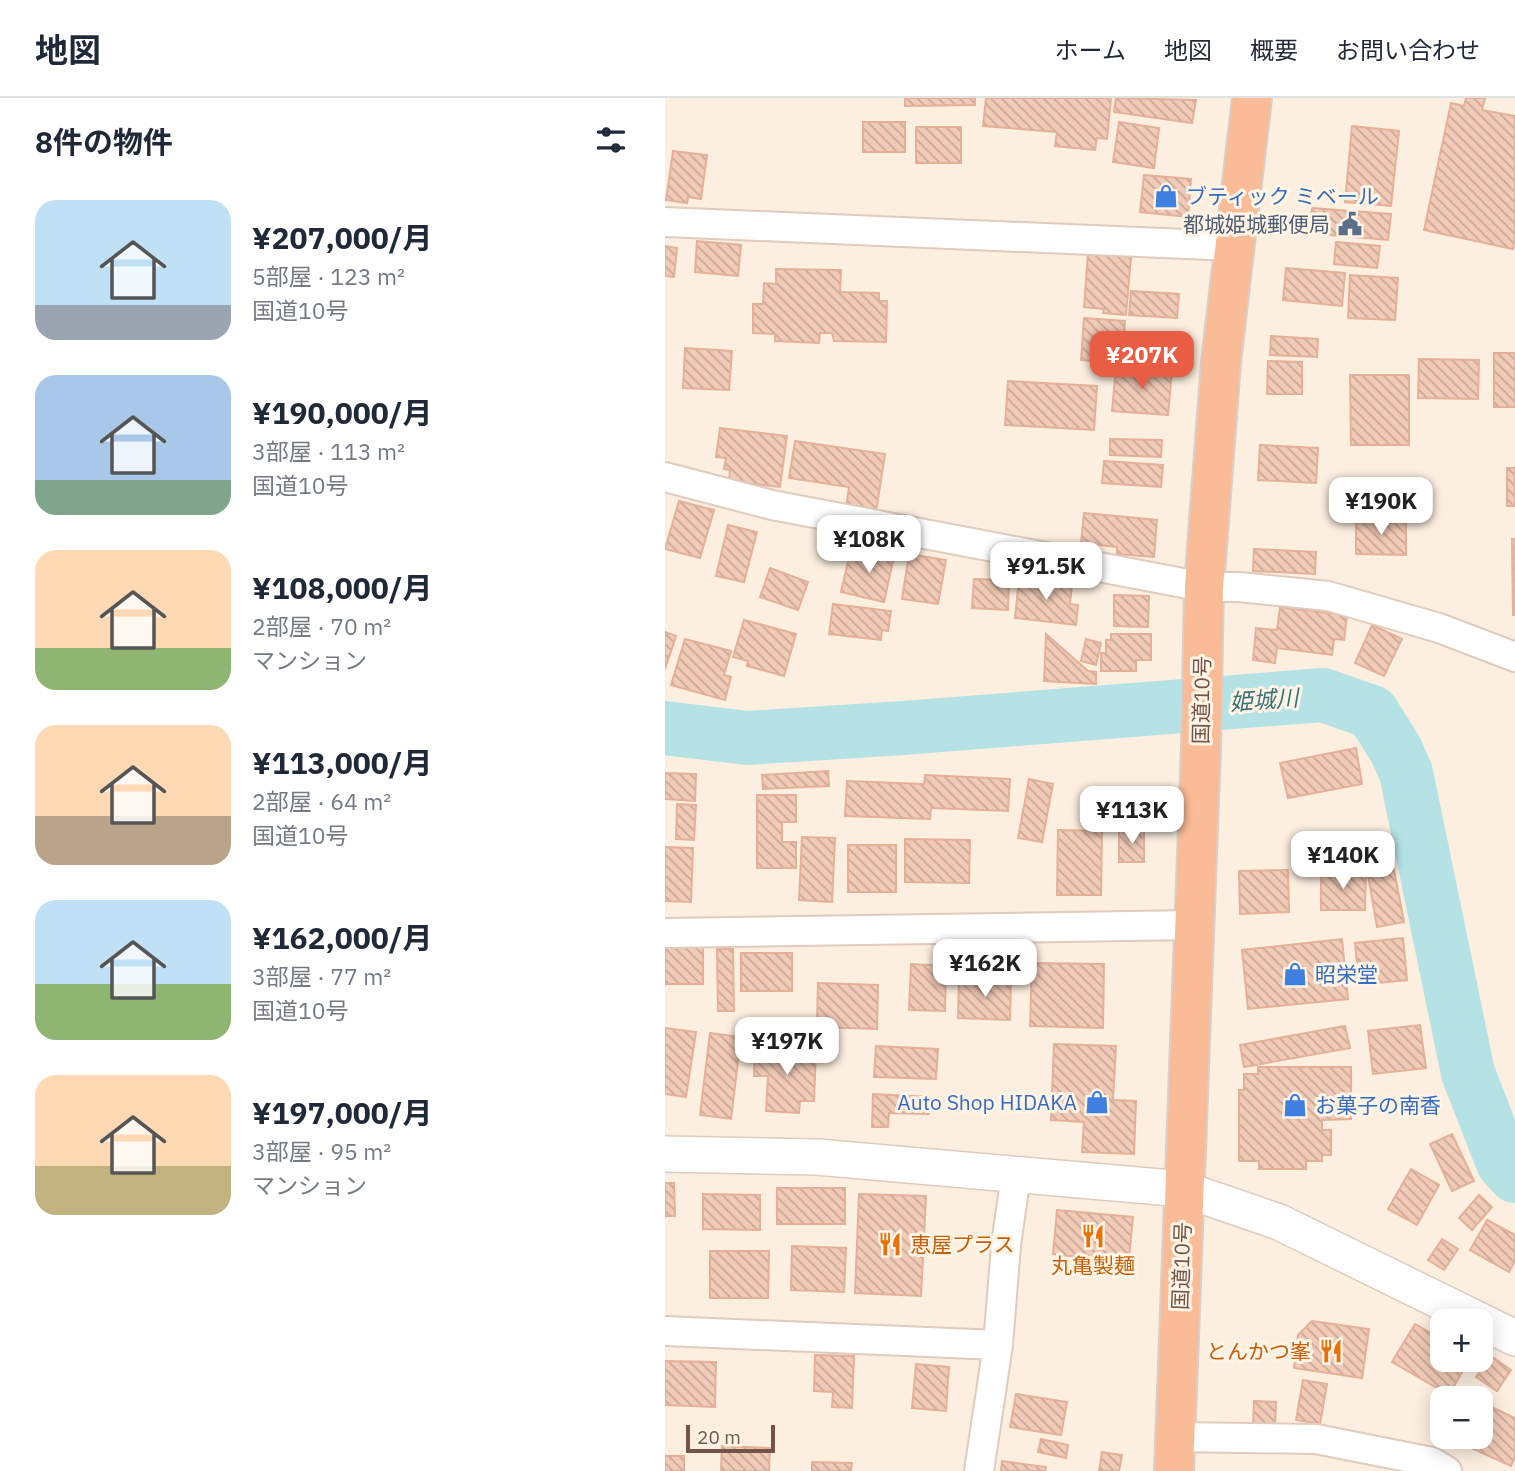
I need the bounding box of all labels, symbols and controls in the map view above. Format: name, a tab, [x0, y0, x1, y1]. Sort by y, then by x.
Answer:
text: 地図	[35, 28, 101, 71]
text: ホーム	[1055, 34, 1126, 66]
text: 地図	[1164, 34, 1212, 66]
text: 概要	[1250, 34, 1298, 66]
text: お問い合わせ	[1336, 34, 1480, 66]
icon: filters	[592, 121, 630, 159]
text: 8件の物件	[35, 122, 173, 161]
shop icon: ブティック ミベール	[1152, 182, 1180, 210]
place label: ブティック ミベール	[1186, 182, 1379, 210]
place label: 都城姫城郵便局	[1183, 210, 1330, 238]
public building icon: 都城姫城郵便局	[1336, 210, 1364, 238]
text: ¥207,000/月	[252, 218, 433, 257]
icon: home	[91, 228, 175, 312]
text: 5部屋 · 123 m²	[252, 261, 405, 291]
text: 国道10号	[252, 295, 349, 325]
pin: ¥207K	[1093, 331, 1191, 391]
text: ¥207K	[1106, 339, 1178, 369]
text: ¥190,000/月	[252, 393, 433, 432]
icon: home	[91, 403, 175, 487]
text: 3部屋 · 113 m²	[252, 436, 405, 466]
text: 国道10号	[252, 470, 349, 500]
pin: ¥190K	[1332, 478, 1430, 537]
text: ¥190K	[1345, 485, 1417, 515]
pin: ¥108K	[820, 516, 918, 575]
text: ¥108K	[833, 523, 905, 553]
pin: ¥91.5K	[989, 542, 1103, 602]
text: ¥91.5K	[1006, 550, 1086, 580]
text: ¥108,000/月	[252, 568, 433, 607]
icon: home	[91, 578, 175, 662]
text: 2部屋 · 70 m²	[252, 611, 391, 641]
text: マンション	[252, 645, 367, 675]
street label: 国道10号	[1186, 656, 1216, 744]
water label: 姫城川	[1229, 681, 1302, 716]
text: ¥113,000/月	[252, 743, 433, 782]
icon: home	[91, 753, 175, 837]
text: 2部屋 · 64 m²	[252, 786, 391, 816]
pin: ¥113K	[1083, 786, 1181, 846]
text: ¥113K	[1096, 794, 1168, 824]
text: 国道10号	[252, 820, 349, 850]
pin: ¥140K	[1294, 832, 1392, 891]
text: ¥140K	[1307, 839, 1379, 869]
text: ¥162,000/月	[252, 918, 433, 957]
icon: home	[91, 928, 175, 1012]
pin: ¥162K	[936, 940, 1034, 999]
text: ¥162K	[949, 947, 1021, 977]
shop icon: 昭栄堂	[1281, 960, 1309, 988]
place label: 昭栄堂	[1315, 960, 1378, 988]
text: 3部屋 · 77 m²	[252, 961, 391, 991]
text: 国道10号	[252, 995, 349, 1025]
pin: ¥197K	[738, 1018, 836, 1077]
text: ¥197K	[751, 1025, 823, 1055]
place label: Auto Shop HIDAKA	[897, 1088, 1077, 1116]
shop icon: Auto Shop HIDAKA	[1083, 1088, 1111, 1116]
shop icon: お菓子の南香	[1281, 1091, 1309, 1119]
place label: お菓子の南香	[1315, 1091, 1441, 1119]
text: ¥197,000/月	[252, 1093, 433, 1132]
icon: home	[91, 1103, 175, 1187]
text: 3部屋 · 95 m²	[252, 1136, 391, 1166]
text: マンション	[252, 1170, 367, 1200]
street label: 国道10号	[1165, 1221, 1197, 1311]
restaurant icon: 丸亀製麺	[1079, 1222, 1107, 1250]
restaurant icon: 恵屋プラス	[876, 1230, 904, 1258]
place label: 恵屋プラス	[910, 1230, 1015, 1258]
place label: 丸亀製麺	[1051, 1251, 1135, 1279]
map controls	[1430, 1309, 1493, 1449]
button: +	[1430, 1309, 1493, 1372]
place label: とんかつ峯	[1206, 1337, 1311, 1365]
restaurant icon: とんかつ峯	[1317, 1337, 1345, 1365]
button: −	[1430, 1386, 1493, 1449]
scale bar	[686, 1422, 775, 1454]
text: 20 m	[697, 1425, 741, 1449]

